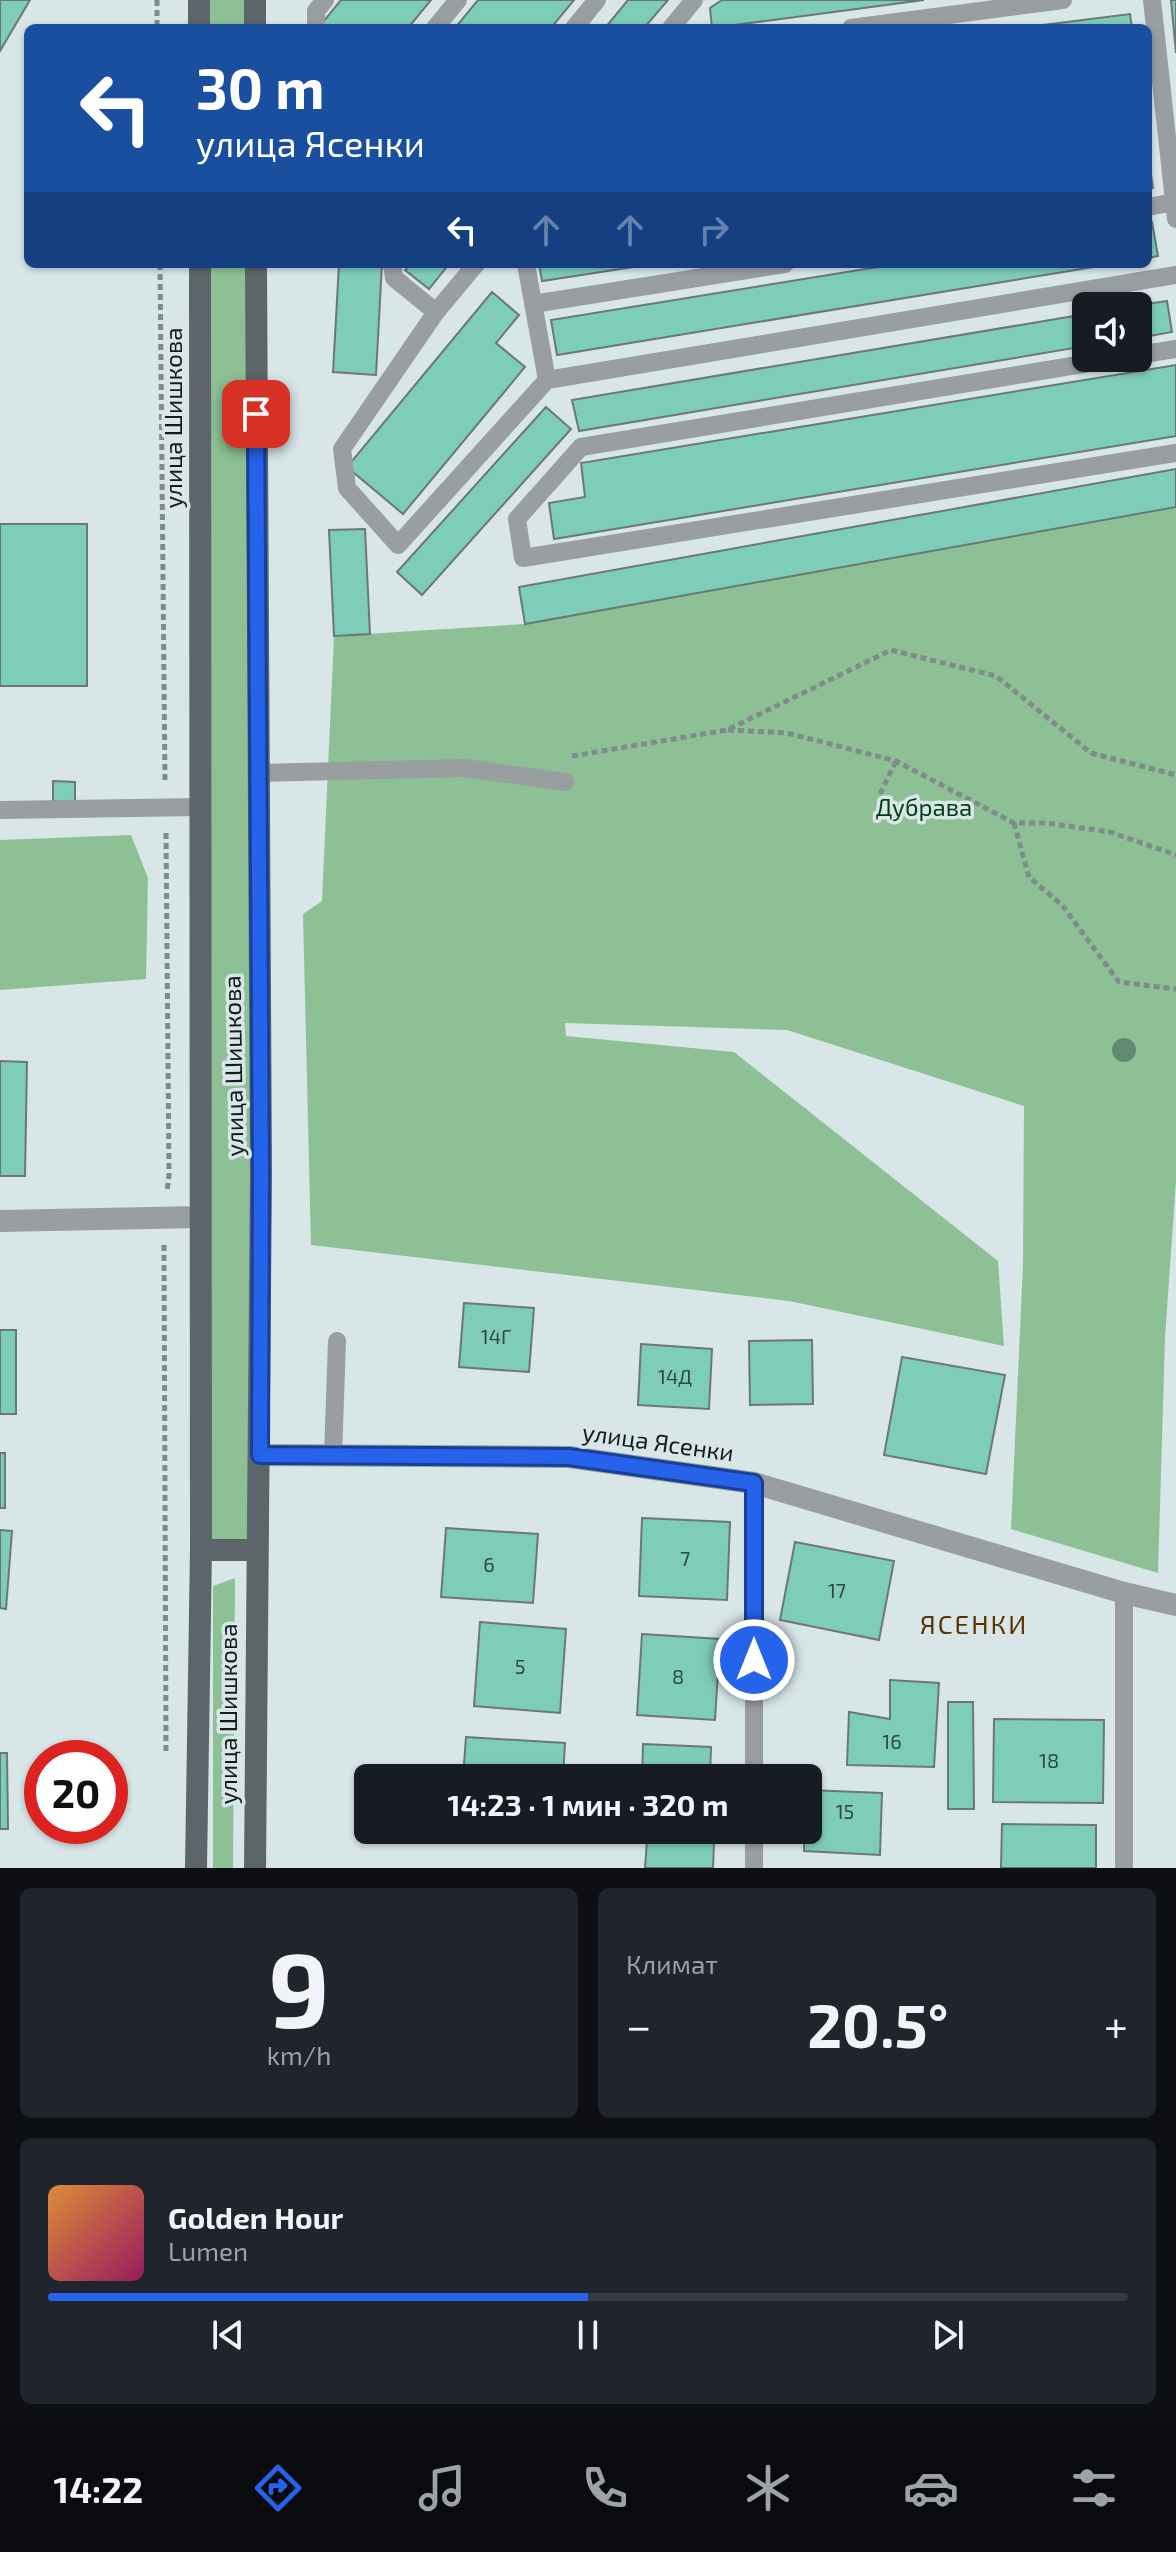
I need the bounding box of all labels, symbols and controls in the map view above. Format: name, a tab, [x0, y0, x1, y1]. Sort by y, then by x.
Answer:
text: 30 m	[196, 53, 325, 120]
icon: left	[64, 56, 168, 160]
text: улица Ясенки	[196, 121, 425, 164]
icon: left	[440, 208, 484, 252]
icon: ahead	[524, 208, 568, 252]
icon: ahead	[608, 208, 652, 252]
icon: right	[692, 208, 736, 252]
map controls	[1072, 292, 1152, 372]
button: sound	[1072, 292, 1152, 372]
street label: улица Шишкова	[158, 327, 188, 509]
pin	[222, 380, 290, 448]
icon: arrive	[234, 392, 278, 436]
park label: Дубрава	[876, 792, 972, 822]
street label: улица Шишкова	[216, 975, 250, 1157]
house number: 14Г	[481, 1324, 511, 1348]
house number: 14Д	[658, 1364, 692, 1388]
street label: улица Ясенки	[580, 1417, 736, 1467]
house number: 7	[680, 1546, 690, 1570]
house number: 6	[483, 1552, 495, 1576]
house number: 17	[828, 1578, 846, 1602]
district label: ЯСЕНКИ	[920, 1608, 1028, 1639]
position arrow	[712, 1618, 796, 1702]
street label: улица Шишкова	[213, 1623, 243, 1805]
house number: 5	[515, 1654, 525, 1678]
house number: 8	[672, 1664, 684, 1688]
house number: 16	[882, 1729, 902, 1753]
speed limit sign: 20	[24, 1740, 128, 1844]
house number: 18	[1039, 1748, 1059, 1772]
text: 14:23 · 1 мин · 320 m	[448, 1786, 728, 1822]
house number: 15	[836, 1799, 854, 1823]
text: 9	[268, 1924, 330, 2049]
text: Климат	[626, 1948, 718, 1979]
text: 20.5°	[807, 1988, 948, 2060]
text: −	[626, 1998, 652, 2051]
text: +	[1104, 1998, 1128, 2051]
text: km/h	[267, 2039, 331, 2070]
text: Golden Hour	[168, 2199, 343, 2235]
text: Lumen	[168, 2235, 248, 2266]
icon: previous	[206, 2313, 250, 2357]
icon: pause	[566, 2313, 610, 2357]
icon: next	[926, 2313, 970, 2357]
icon: directions	[250, 2460, 306, 2516]
icon: music	[414, 2460, 470, 2516]
icon: phone	[577, 2460, 633, 2516]
icon: climate	[740, 2460, 796, 2516]
icon: car	[903, 2460, 959, 2516]
icon: filters	[1066, 2460, 1122, 2516]
text: 14:22	[54, 2467, 143, 2510]

